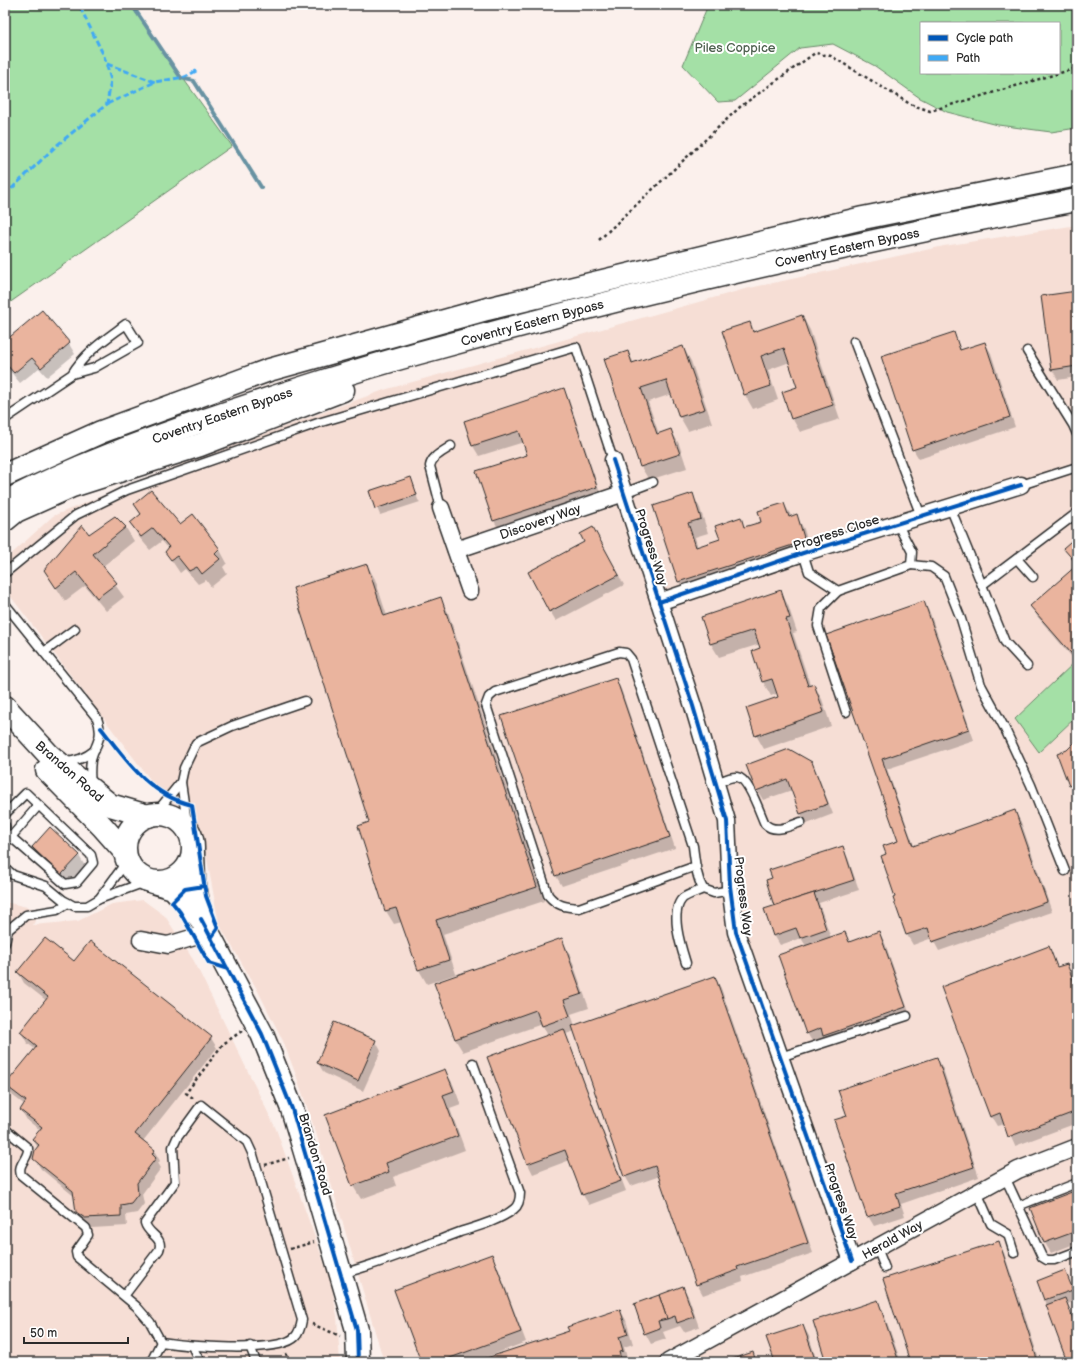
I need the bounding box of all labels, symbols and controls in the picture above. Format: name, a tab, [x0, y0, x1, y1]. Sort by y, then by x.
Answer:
legend	[920, 22, 1060, 74]
text: Cycle path	[956, 31, 1013, 46]
park label: Piles Coppice	[694, 40, 776, 56]
text: Path	[956, 51, 981, 66]
street label: Coventry Eastern Bypass	[773, 225, 921, 271]
street label: Coventry Eastern Bypass	[459, 296, 606, 350]
street label: Coventry Eastern Bypass	[150, 384, 295, 447]
street label: Discovery Way	[498, 501, 583, 543]
street label: Progress Way	[631, 507, 671, 588]
street label: Progress Close	[791, 511, 882, 554]
street label: Brandon Road	[32, 738, 107, 806]
street label: Progress Way	[730, 856, 756, 937]
street label: Brandon Road	[295, 1111, 335, 1197]
street label: Progress Way	[820, 1161, 862, 1242]
street label: Herald Way	[859, 1217, 926, 1263]
scale bar	[24, 1319, 128, 1345]
text: 50 m	[30, 1326, 57, 1341]

